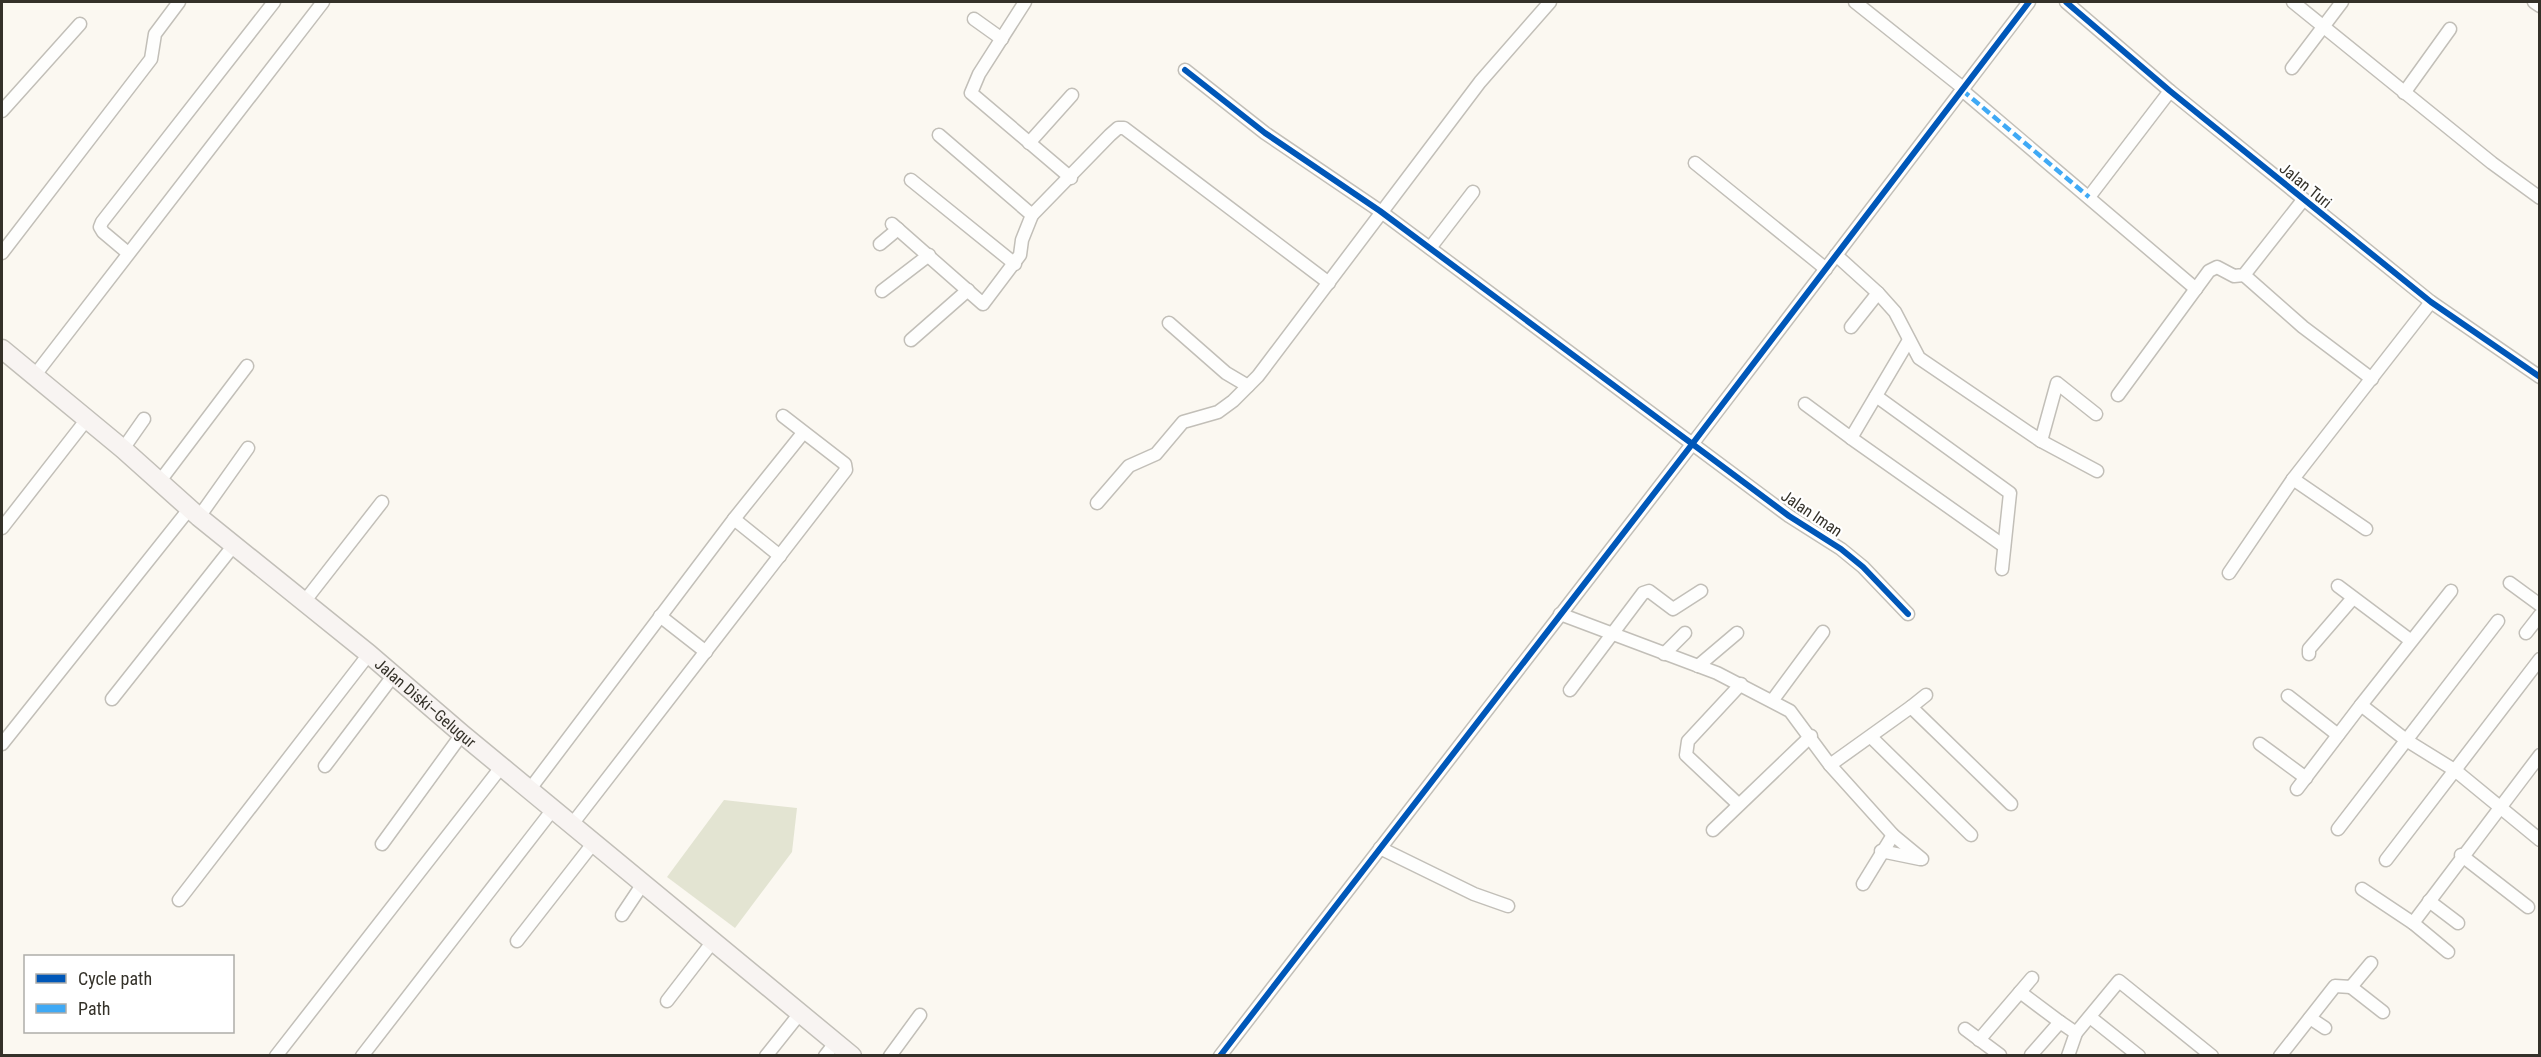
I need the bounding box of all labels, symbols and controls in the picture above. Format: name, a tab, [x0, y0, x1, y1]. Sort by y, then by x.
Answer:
street label: Jalan Turi	[2276, 159, 2336, 212]
street label: Jalan Iman	[1778, 486, 1846, 541]
street label: Jalan Diski–Gelugur	[371, 654, 480, 752]
legend	[24, 955, 234, 1033]
text: Cycle path	[78, 968, 152, 989]
text: Path	[78, 998, 111, 1019]

